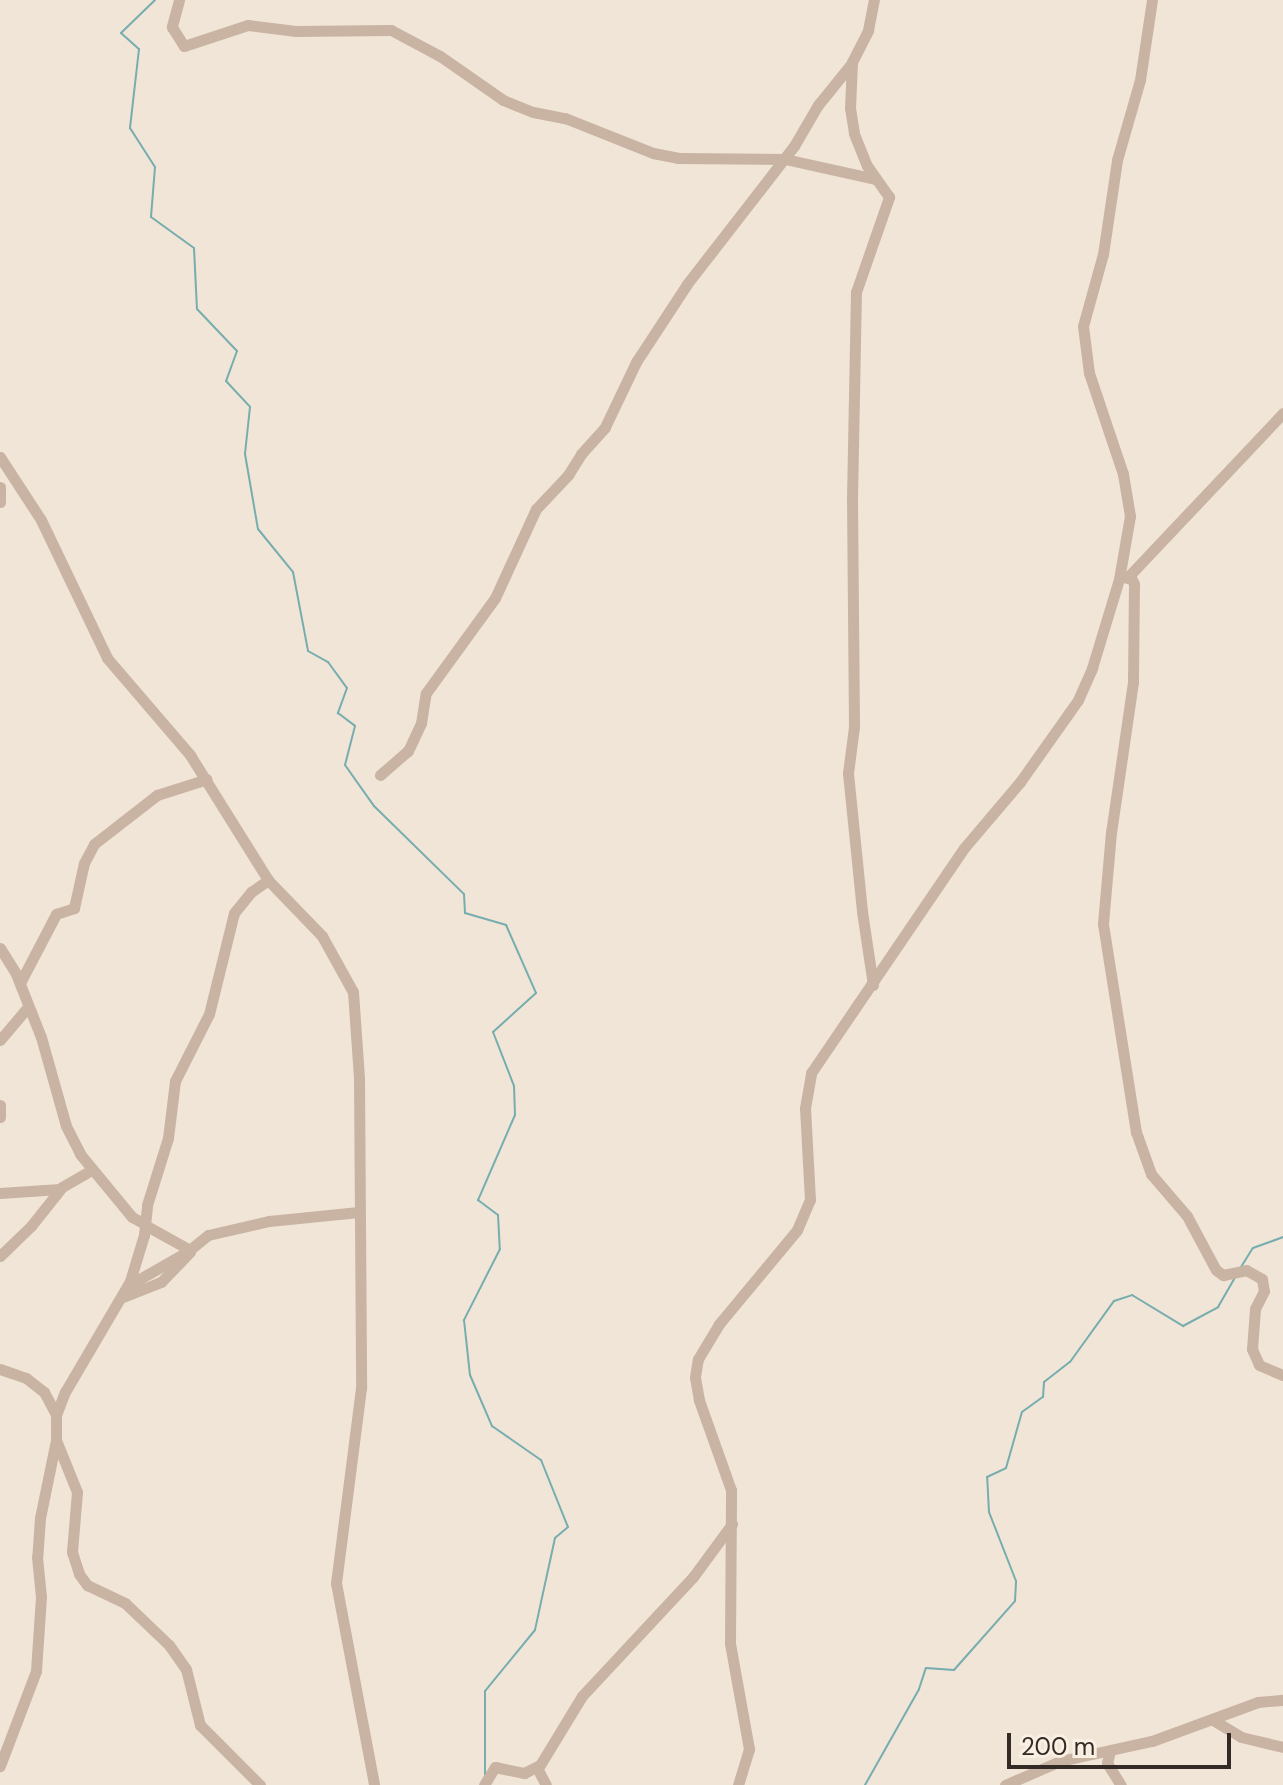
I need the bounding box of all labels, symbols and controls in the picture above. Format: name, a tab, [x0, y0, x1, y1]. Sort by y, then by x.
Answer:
scale bar	[1011, 1717, 1235, 1767]
text: 200 m	[1021, 1731, 1095, 1762]

